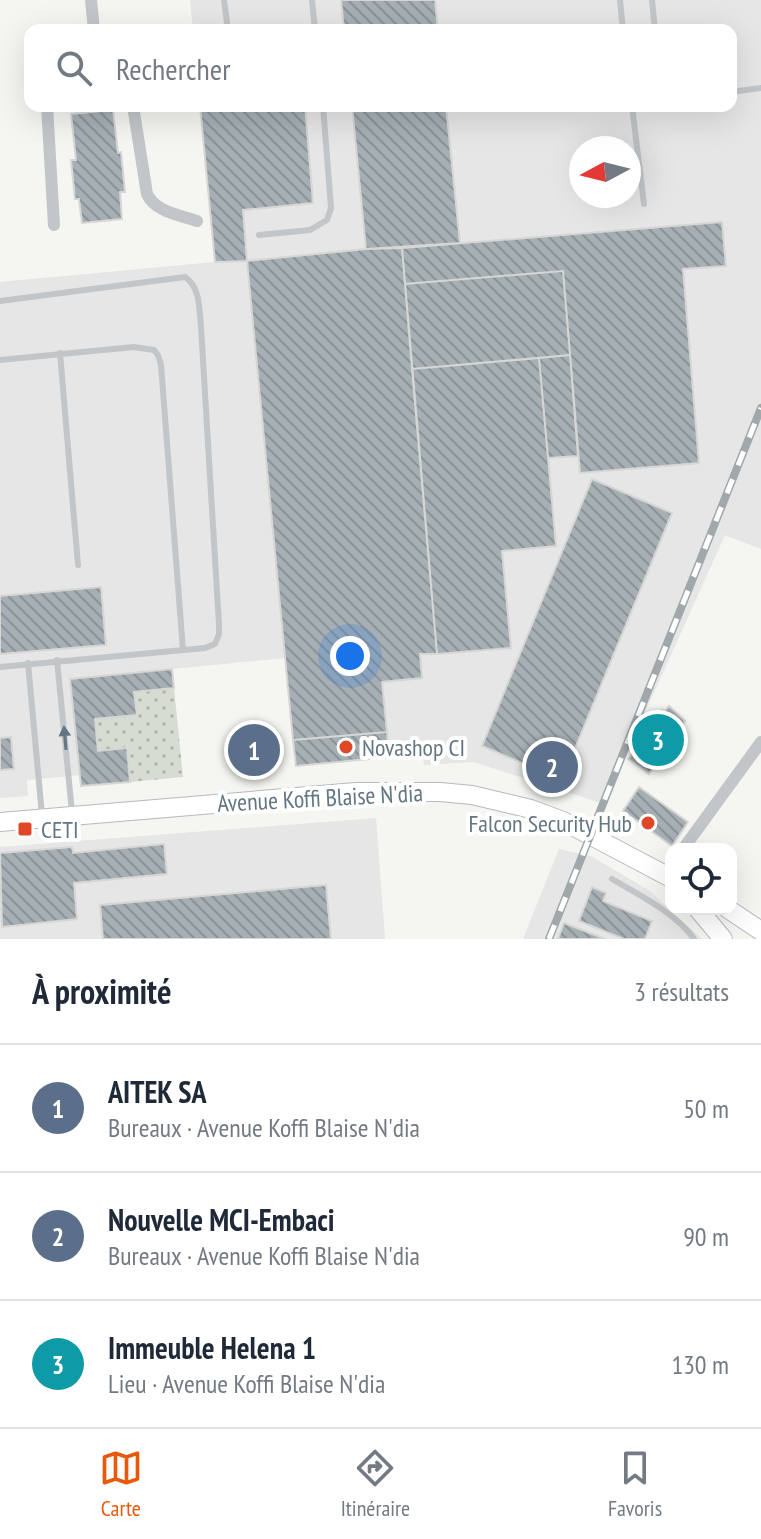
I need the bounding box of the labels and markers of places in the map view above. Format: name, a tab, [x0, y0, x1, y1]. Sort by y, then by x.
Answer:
pin: 3	[632, 710, 684, 770]
pin: 1	[228, 720, 280, 780]
place label: Novashop CI	[362, 732, 465, 763]
pin: 2	[526, 737, 578, 797]
marker: Novashop CI	[337, 738, 355, 756]
place label: Falcon Security Hub	[468, 808, 632, 839]
place label: CETI	[41, 814, 79, 845]
marker: Falcon Security Hub	[639, 814, 657, 832]
marker: CETI	[16, 820, 34, 838]

